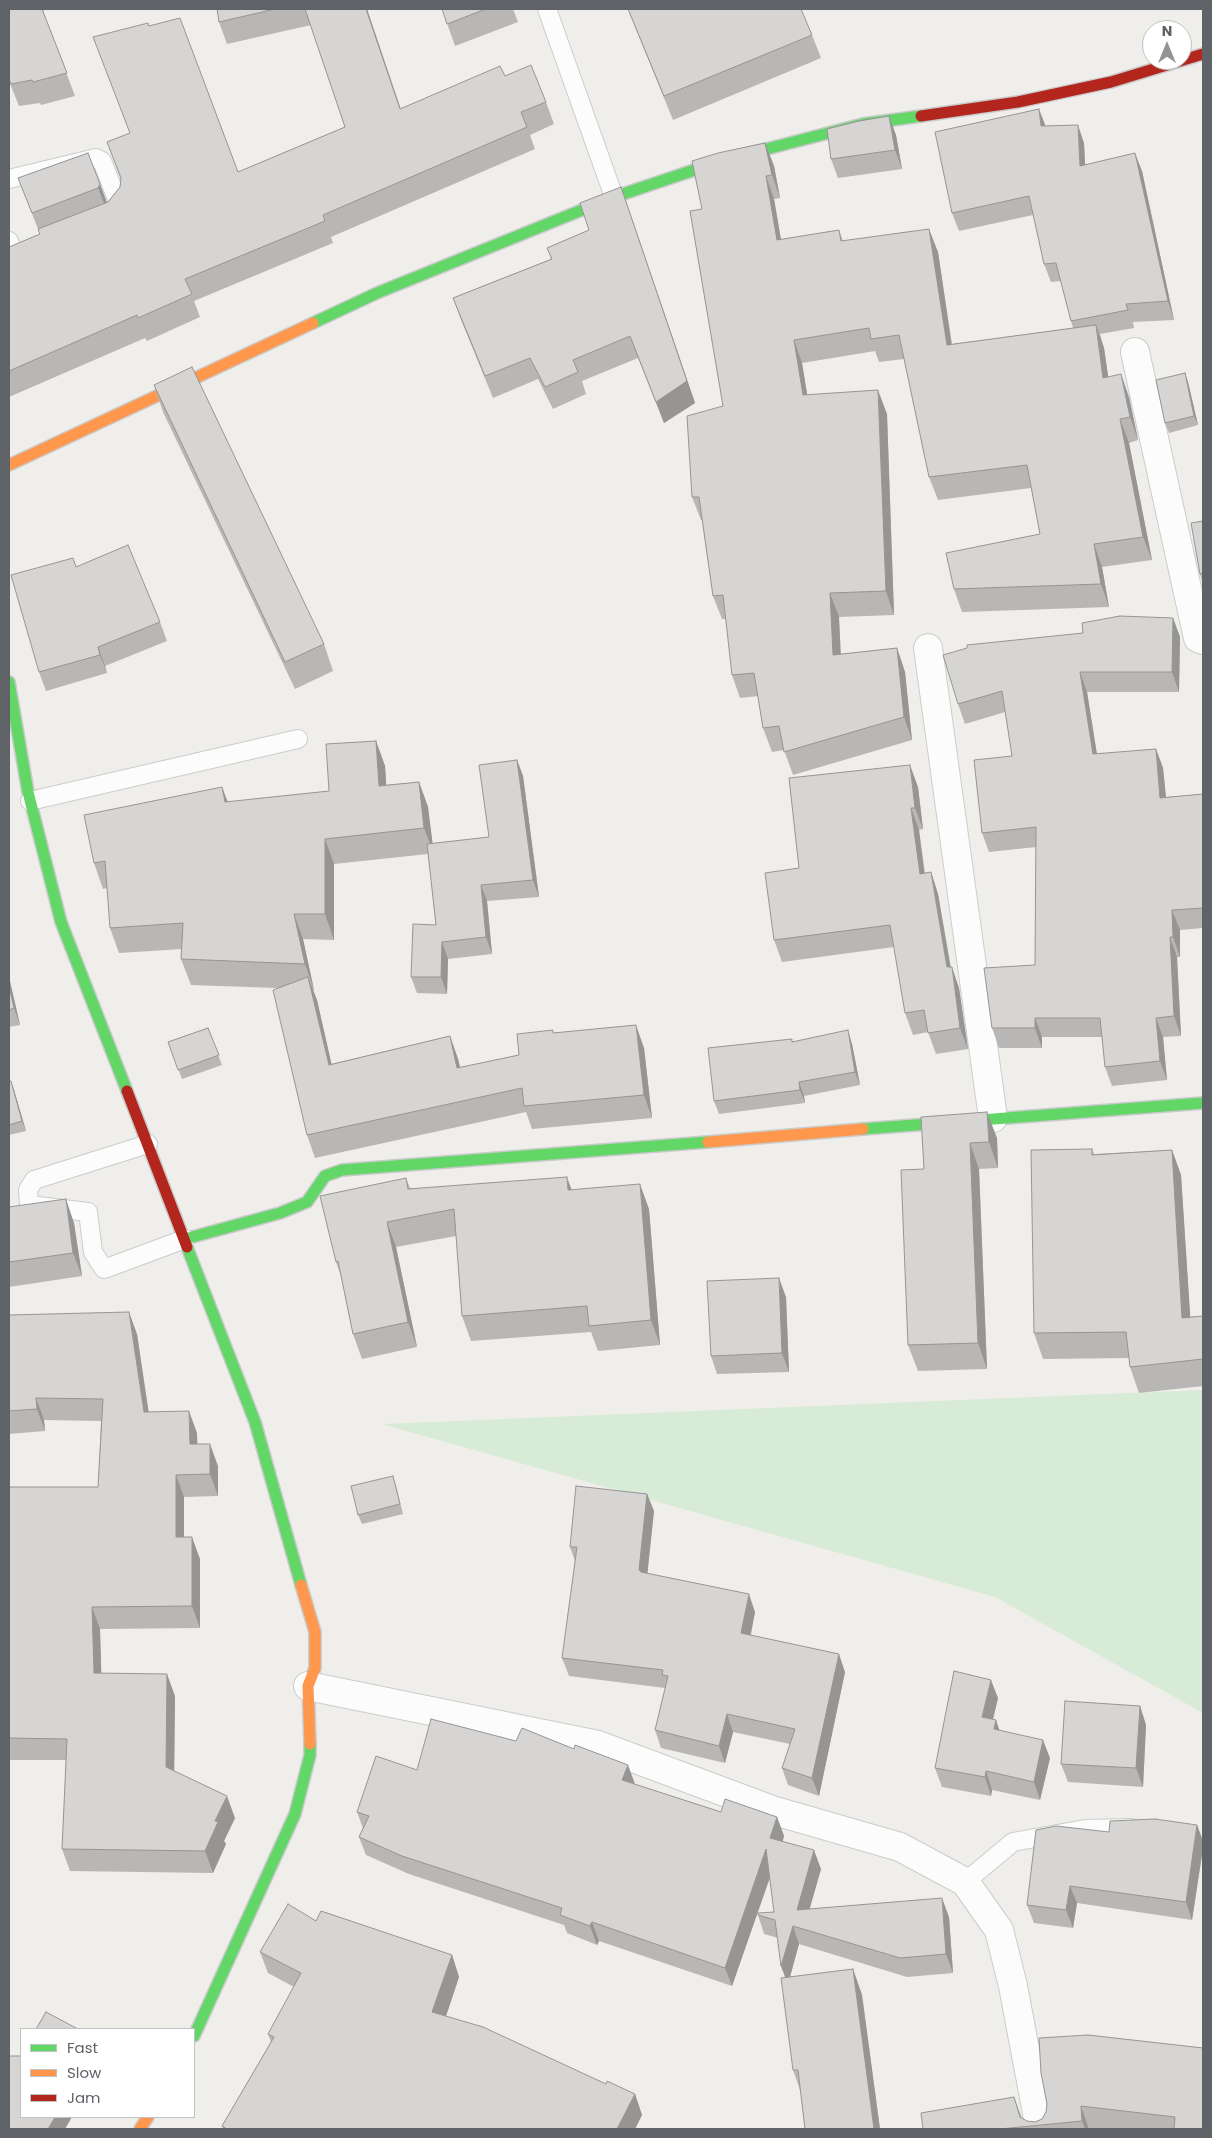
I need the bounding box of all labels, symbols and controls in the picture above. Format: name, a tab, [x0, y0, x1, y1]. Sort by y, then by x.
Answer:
north arrow	[1142, 20, 1192, 70]
text: N	[1162, 21, 1172, 41]
legend	[20, 2028, 195, 2118]
text: Fast	[67, 2037, 98, 2058]
text: Slow	[67, 2062, 101, 2083]
text: Jam	[67, 2087, 101, 2108]

